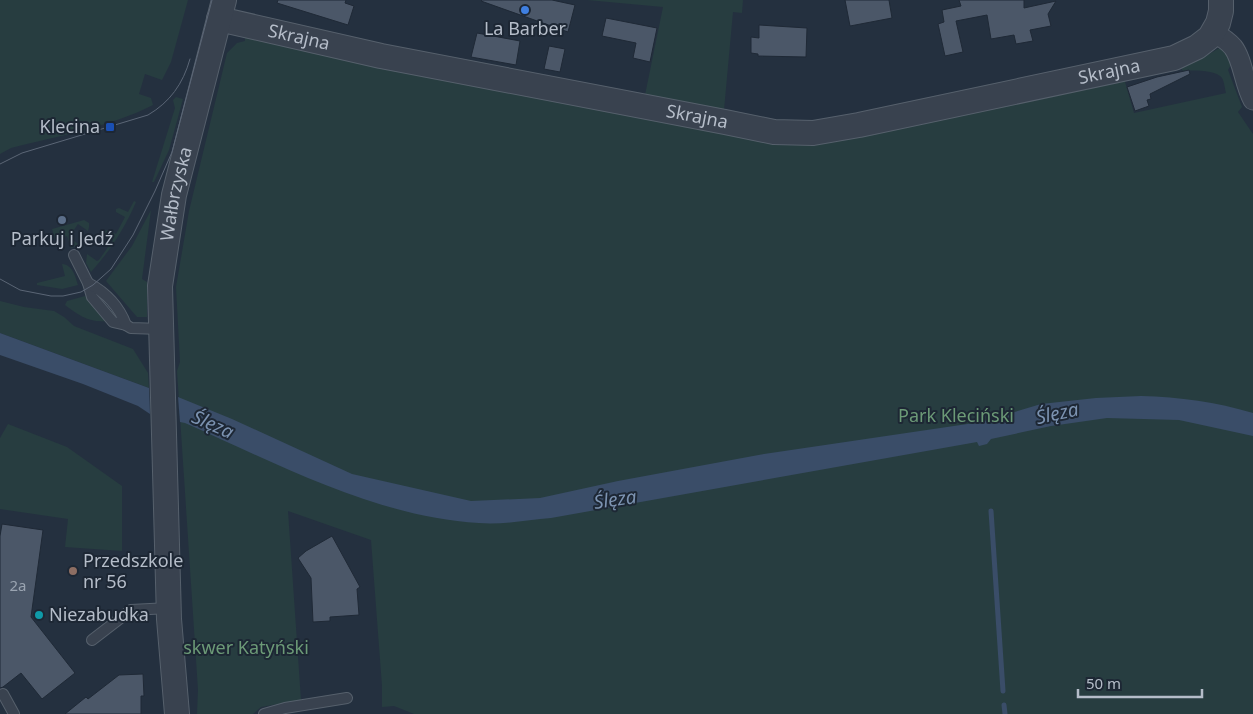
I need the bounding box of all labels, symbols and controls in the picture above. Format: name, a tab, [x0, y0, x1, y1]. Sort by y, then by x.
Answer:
marker: La Barber	[519, 4, 531, 16]
place label: La Barber	[484, 16, 567, 40]
street label: Skrajna	[266, 18, 332, 55]
street label: Skrajna	[1076, 53, 1142, 89]
street label: Skrajna	[664, 98, 730, 133]
place label: Klecina	[40, 114, 100, 138]
marker: Klecina	[104, 121, 116, 133]
street label: Wałbrzyska	[154, 144, 197, 243]
marker: Parkuj i Jedź	[56, 214, 68, 226]
place label: Parkuj i Jedź	[11, 226, 113, 250]
water label: Ślęza	[1033, 396, 1081, 430]
water label: Ślęza	[188, 403, 238, 445]
park label: Park Kleciński	[898, 403, 1014, 427]
water label: Ślęza	[592, 483, 638, 515]
place label: Przedszkole nr 56	[83, 548, 183, 593]
marker: Przedszkole nr 56	[67, 565, 79, 577]
house number: 2a	[10, 575, 27, 595]
place label: Niezabudka	[49, 602, 149, 626]
marker: Niezabudka	[33, 609, 45, 621]
park label: skwer Katyński	[183, 635, 309, 659]
scale bar	[1078, 666, 1202, 698]
text: 50 m	[1086, 673, 1121, 693]

